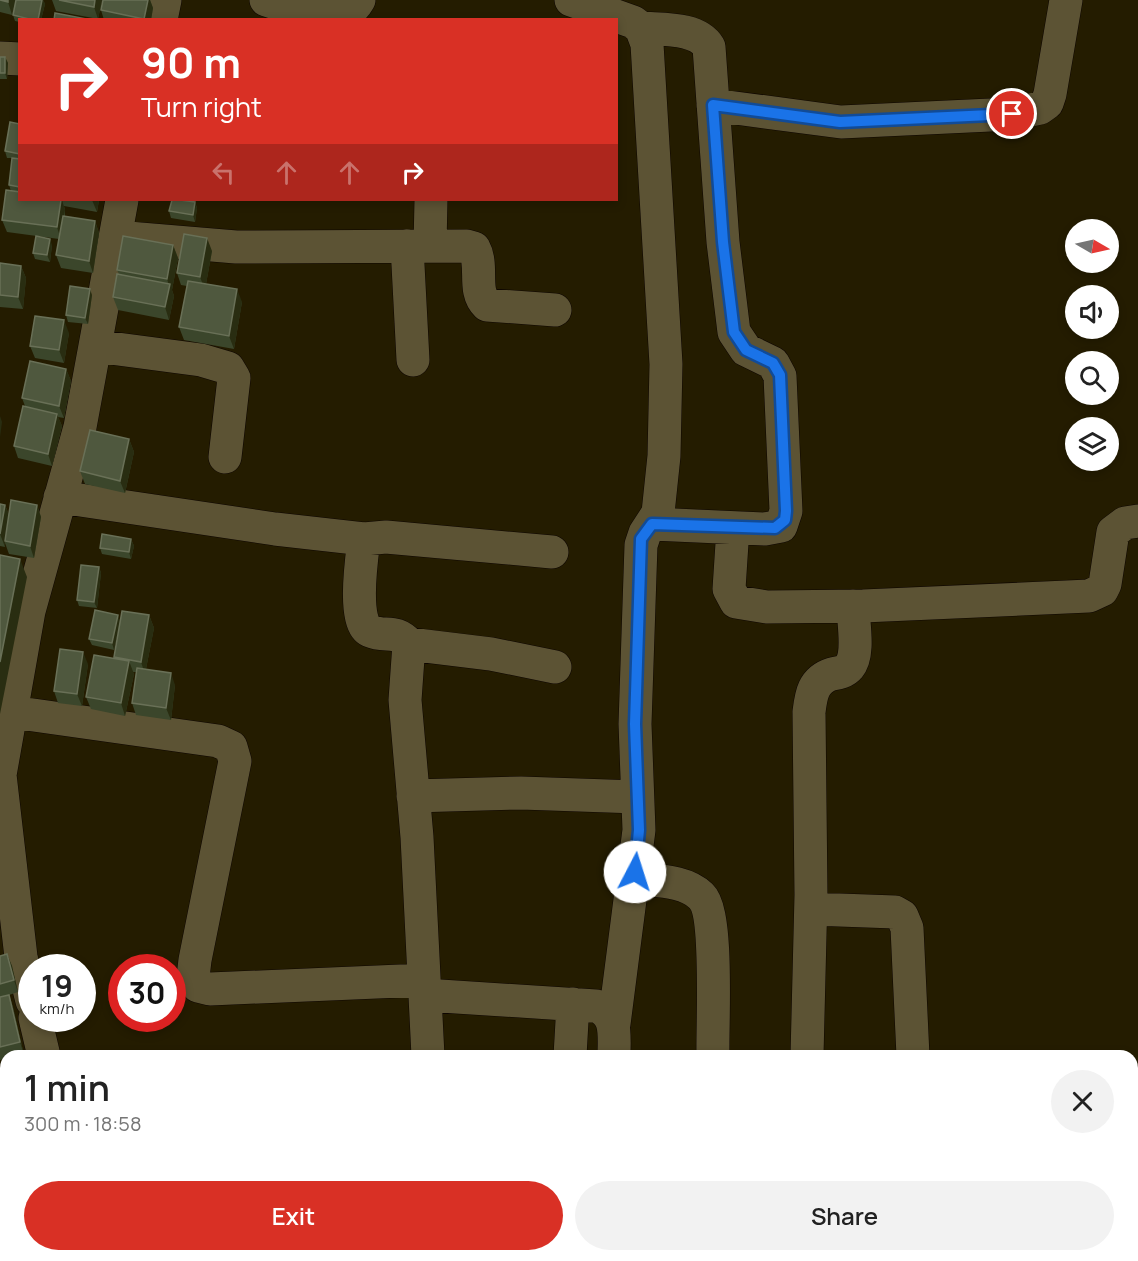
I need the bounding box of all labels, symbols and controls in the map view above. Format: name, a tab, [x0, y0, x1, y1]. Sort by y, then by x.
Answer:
text: 90 m	[141, 33, 241, 91]
icon: right	[42, 42, 120, 120]
text: Turn right	[141, 88, 262, 125]
pin	[986, 88, 1037, 139]
icon: arrive	[995, 97, 1028, 130]
icon: left	[207, 156, 240, 189]
icon: ahead	[270, 156, 303, 189]
icon: ahead	[333, 156, 366, 189]
icon: right	[396, 156, 429, 189]
north arrow	[1065, 219, 1119, 273]
map controls	[1065, 219, 1119, 471]
button: sound	[1065, 285, 1119, 339]
button: search	[1065, 351, 1119, 405]
button: layers	[1065, 417, 1119, 471]
position arrow	[603, 840, 667, 904]
speed limit sign: 30	[108, 954, 186, 1032]
text: 19	[41, 965, 73, 1006]
text: km/h	[40, 998, 74, 1019]
text: 1 min	[24, 1063, 110, 1112]
button: close	[1051, 1070, 1114, 1133]
text: 300 m · 18:58	[24, 1110, 142, 1137]
button: Exit	[24, 1181, 563, 1250]
button: Share	[575, 1181, 1114, 1250]

